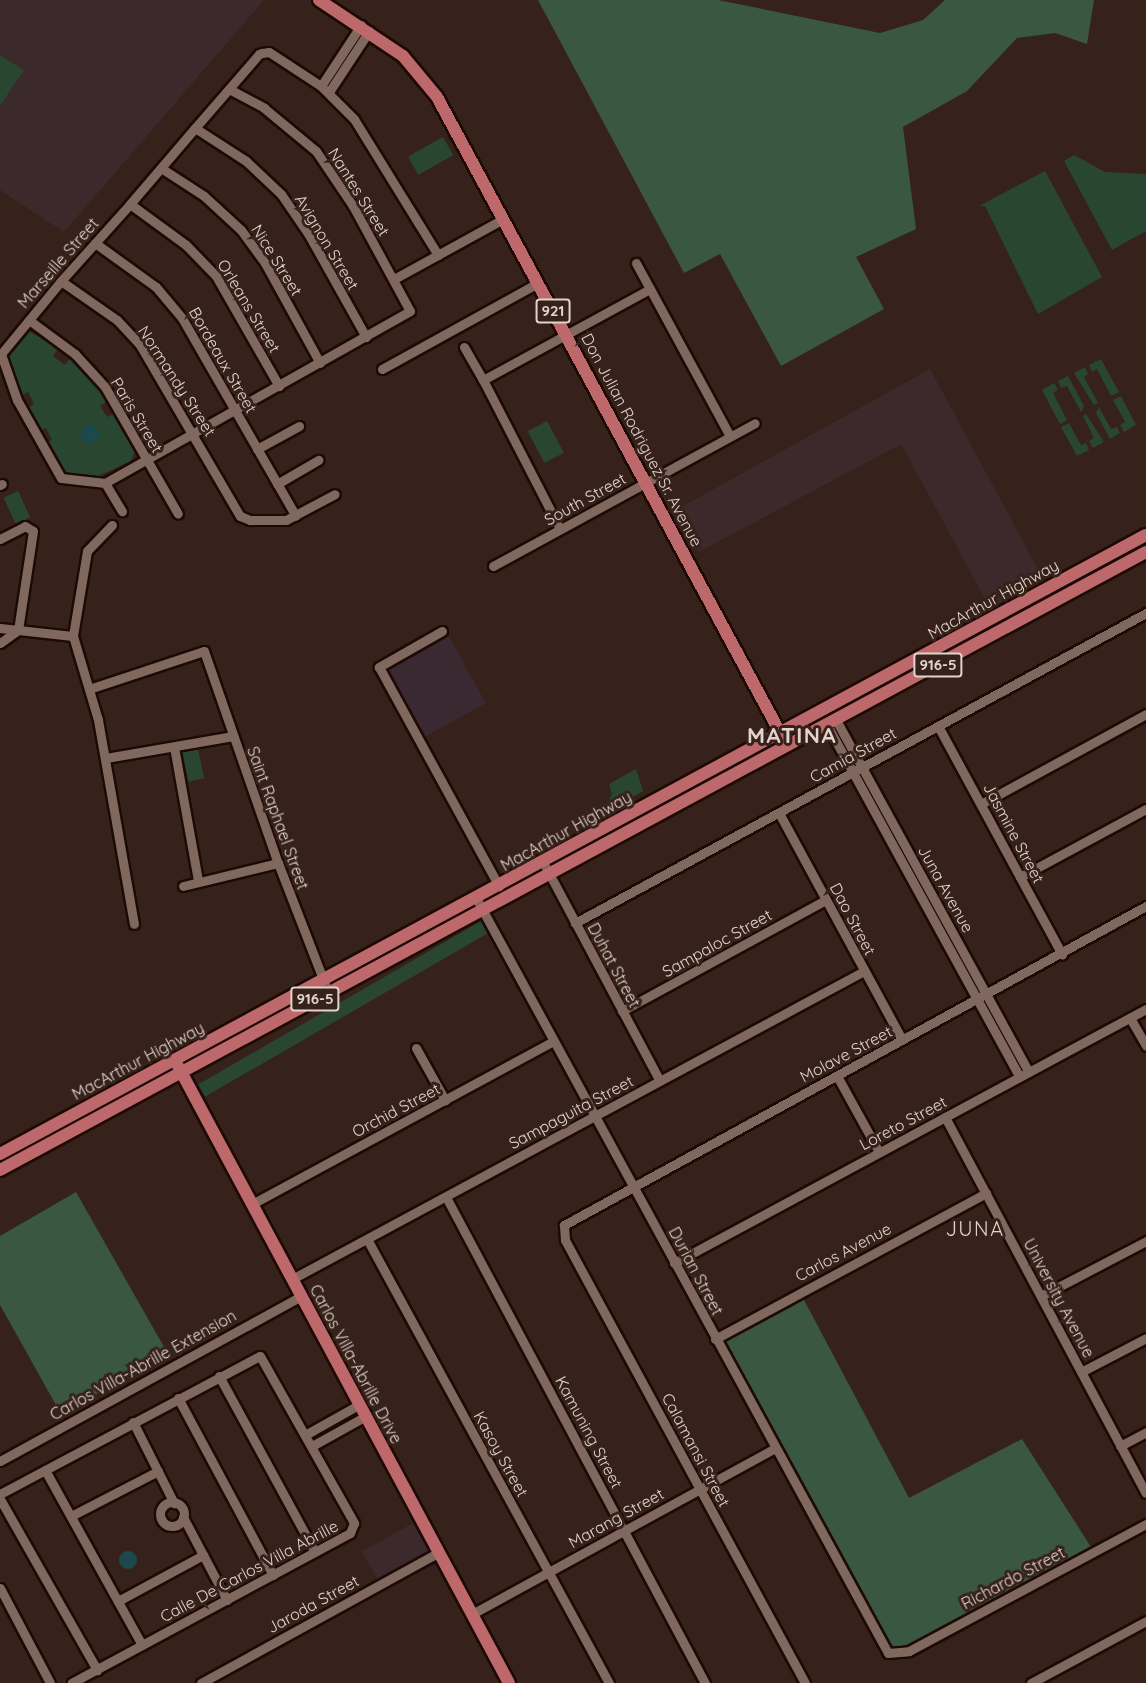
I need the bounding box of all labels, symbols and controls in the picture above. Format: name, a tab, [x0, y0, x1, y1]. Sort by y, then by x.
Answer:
street label: Nantes Street	[324, 144, 394, 240]
street label: Avignon Street	[291, 191, 363, 293]
street label: Marseille Street	[14, 214, 102, 312]
street label: Nice Street	[248, 221, 306, 299]
street label: Orleans Street	[214, 256, 284, 356]
road number: 921	[535, 299, 571, 323]
street label: Bordeaux Street	[185, 304, 261, 416]
street label: Normandy Street	[134, 322, 220, 440]
street label: Don Julian Rodriguez Sr. Avenue	[578, 330, 706, 550]
street label: Paris Street	[107, 374, 167, 456]
street label: South Street	[541, 469, 629, 529]
street label: MacArthur Highway	[924, 555, 1062, 643]
road number: 916-5	[912, 653, 964, 677]
district label: MATINA	[747, 723, 837, 749]
street label: Camia Street	[806, 723, 900, 787]
street label: Saint Raphael Street	[243, 744, 313, 892]
street label: Jasmine Street	[980, 780, 1048, 886]
street label: MacArthur Highway	[497, 787, 635, 875]
street label: Juna Avenue	[914, 842, 978, 936]
street label: Dao Street	[826, 880, 880, 958]
street label: Sampaloc Street	[659, 905, 775, 981]
street label: Duhat Street	[584, 919, 644, 1011]
road number: 916-5	[290, 987, 340, 1011]
street label: MacArthur Highway	[69, 1018, 207, 1104]
street label: Molave Street	[797, 1022, 895, 1086]
street label: Sampaguita Street	[505, 1071, 637, 1153]
street label: Orchid Street	[349, 1079, 443, 1141]
street label: Loreto Street	[856, 1092, 950, 1154]
district label: JUNA	[945, 1216, 1005, 1240]
street label: Carlos Avenue	[792, 1219, 894, 1285]
street label: Durian Street	[665, 1224, 727, 1318]
street label: University Avenue	[1019, 1235, 1099, 1361]
street label: Carlos Villa-Abrille Drive	[306, 1281, 406, 1447]
street label: Carlos Villa-Abrille Extension	[46, 1306, 240, 1424]
street label: Kamuning Street	[551, 1373, 627, 1491]
street label: Calamansi Street	[658, 1390, 734, 1510]
street label: Kasoy Street	[470, 1408, 532, 1500]
street label: Marang Street	[565, 1484, 667, 1552]
street label: Calle De Carlos Villa Abrille	[157, 1516, 341, 1626]
street label: Richardo Street	[958, 1543, 1068, 1613]
street label: Jaroda Street	[264, 1571, 362, 1637]

